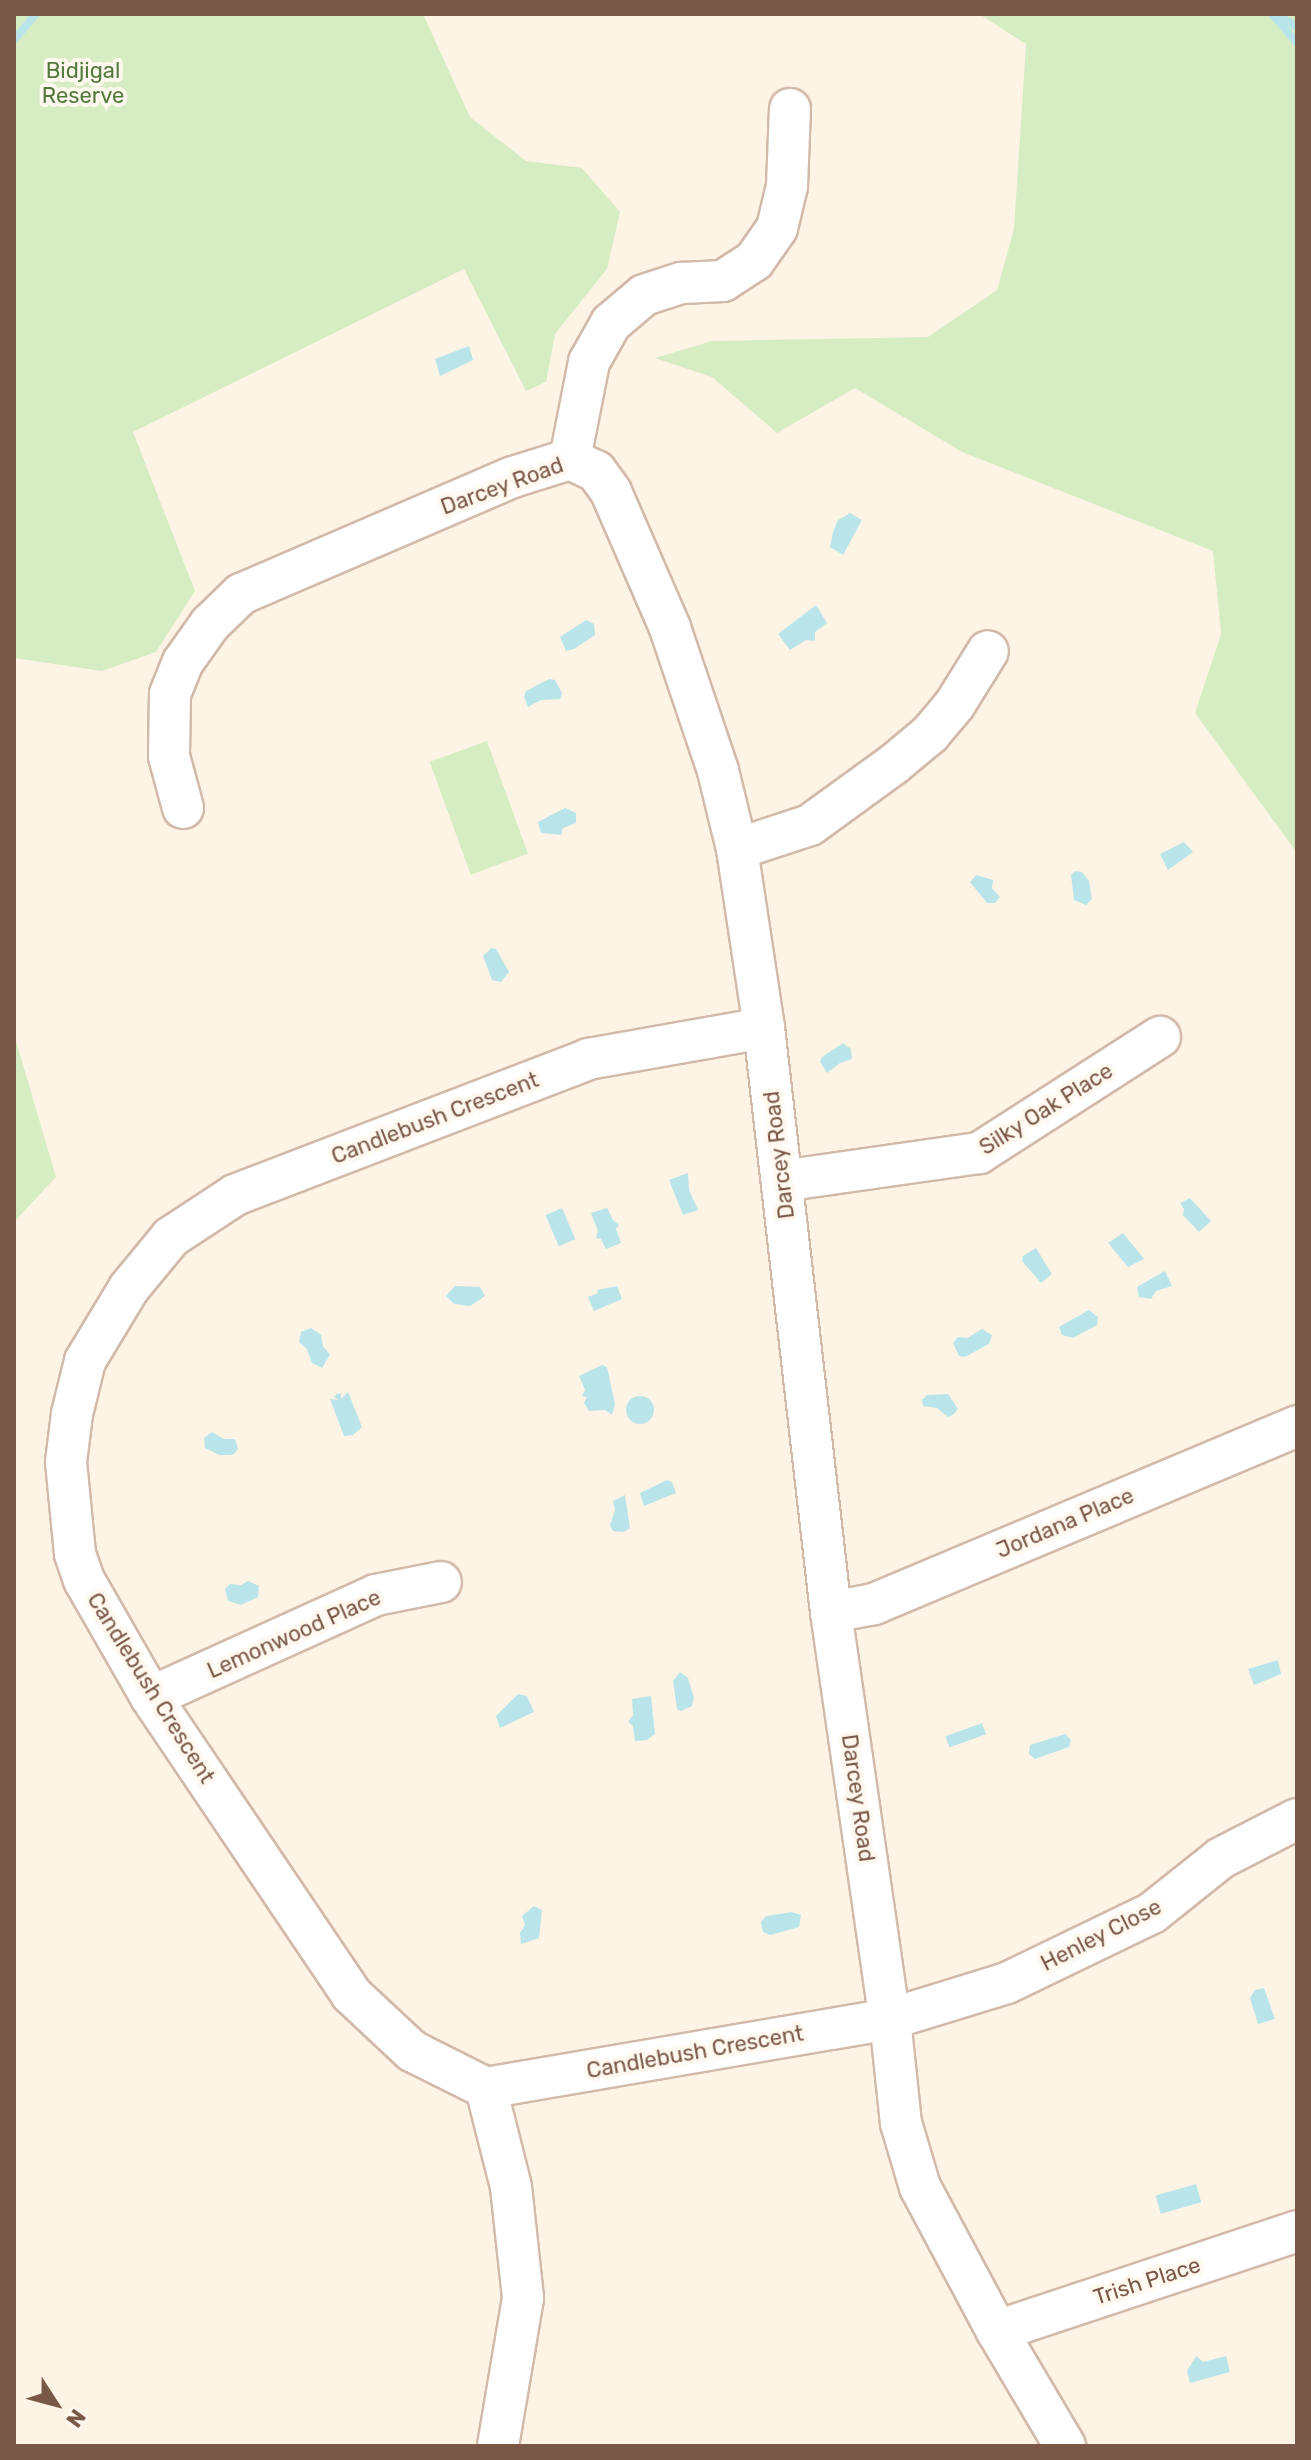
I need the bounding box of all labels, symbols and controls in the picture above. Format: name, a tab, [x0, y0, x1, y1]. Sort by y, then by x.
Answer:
park label: Bidjigal Reserve	[42, 57, 124, 108]
street label: Darcey Road	[437, 452, 567, 520]
street label: Silky Oak Place	[974, 1057, 1118, 1161]
street label: Candlebush Crescent	[328, 1066, 542, 1170]
street label: Darcey Road	[758, 1089, 800, 1221]
street label: Jordana Place	[992, 1482, 1138, 1564]
street label: Lemonwood Place	[203, 1584, 385, 1684]
street label: Candlebush Crescent	[82, 1588, 220, 1788]
street label: Darcey Road	[836, 1732, 880, 1864]
street label: Henley Close	[1036, 1893, 1166, 1977]
street label: Candlebush Crescent	[584, 2020, 806, 2084]
street label: Trish Place	[1090, 2251, 1204, 2311]
north arrow	[16, 2364, 96, 2444]
text: N	[60, 2404, 91, 2433]

